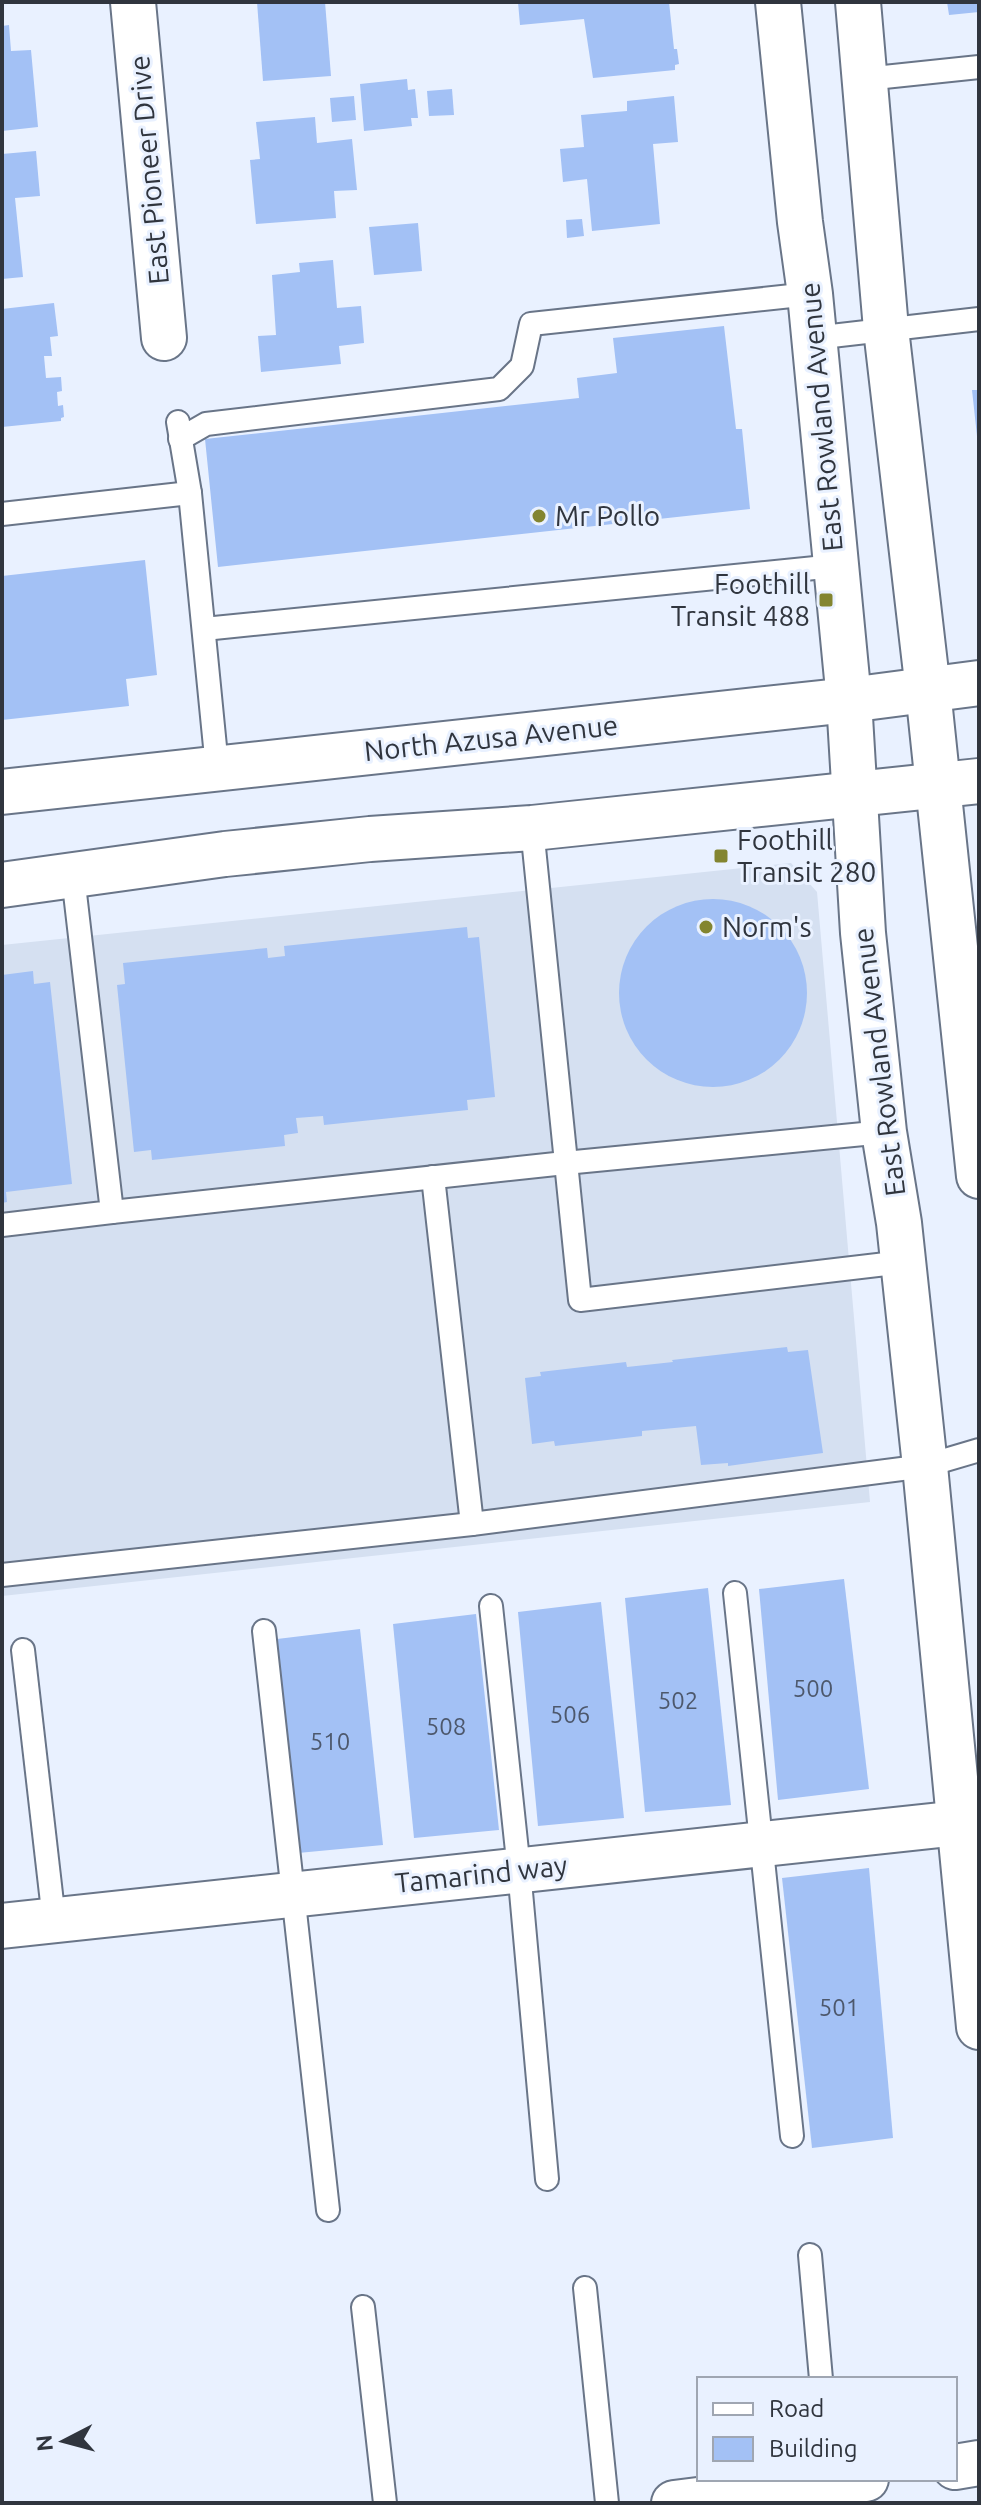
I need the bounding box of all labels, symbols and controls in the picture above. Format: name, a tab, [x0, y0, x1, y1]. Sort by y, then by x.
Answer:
street label: East Pioneer Drive	[123, 54, 174, 286]
street label: East Rowland Avenue	[793, 281, 848, 553]
place label: Mr Pollo	[555, 500, 660, 531]
marker: Mr Pollo	[530, 507, 548, 525]
place label: Foothill Transit 488	[671, 568, 810, 631]
marker: Foothill Transit 488	[817, 591, 835, 609]
street label: North Azusa Avenue	[362, 709, 619, 766]
place label: Foothill Transit 280	[737, 824, 876, 887]
marker: Foothill Transit 280	[712, 847, 730, 865]
place label: Norm's	[722, 911, 812, 942]
marker: Norm's	[697, 918, 715, 936]
street label: East Rowland Avenue	[847, 926, 910, 1198]
house number: 500	[793, 1675, 833, 1702]
house number: 502	[658, 1687, 698, 1714]
house number: 506	[550, 1701, 590, 1728]
house number: 508	[426, 1713, 466, 1740]
house number: 510	[310, 1728, 350, 1755]
street label: Tamarind way	[393, 1849, 569, 1898]
house number: 501	[819, 1994, 859, 2021]
legend	[697, 2377, 957, 2481]
text: Road	[769, 2395, 824, 2422]
north arrow	[24, 2401, 104, 2481]
text: N	[30, 2434, 57, 2453]
text: Building	[769, 2435, 857, 2462]

